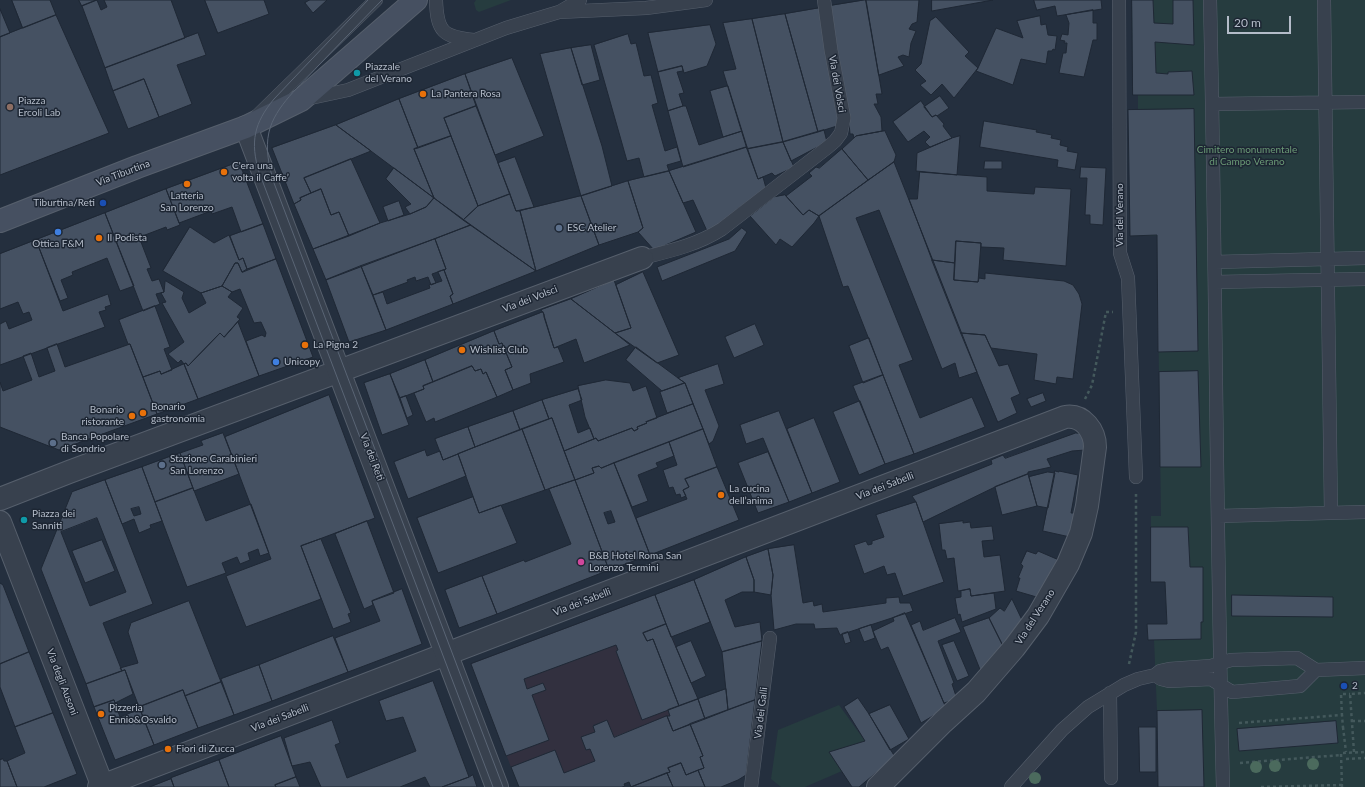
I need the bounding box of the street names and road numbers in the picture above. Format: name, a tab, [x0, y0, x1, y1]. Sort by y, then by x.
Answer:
street label: Via dei Volsci	[826, 54, 848, 114]
street label: Via Tiburtina	[94, 157, 152, 189]
street label: Via del Verano	[1114, 183, 1126, 247]
street label: Via dei Volsci	[501, 283, 559, 315]
street label: Via dei Reti	[357, 432, 387, 482]
street label: Via dei Sabelli	[854, 469, 916, 503]
street label: Via dei Sabelli	[551, 585, 613, 619]
street label: Via del Verano	[1013, 587, 1057, 647]
street label: Via degli Ausoni	[44, 647, 80, 717]
street label: Via dei Galli	[752, 687, 770, 739]
street label: Via dei Sabelli	[249, 701, 311, 735]

